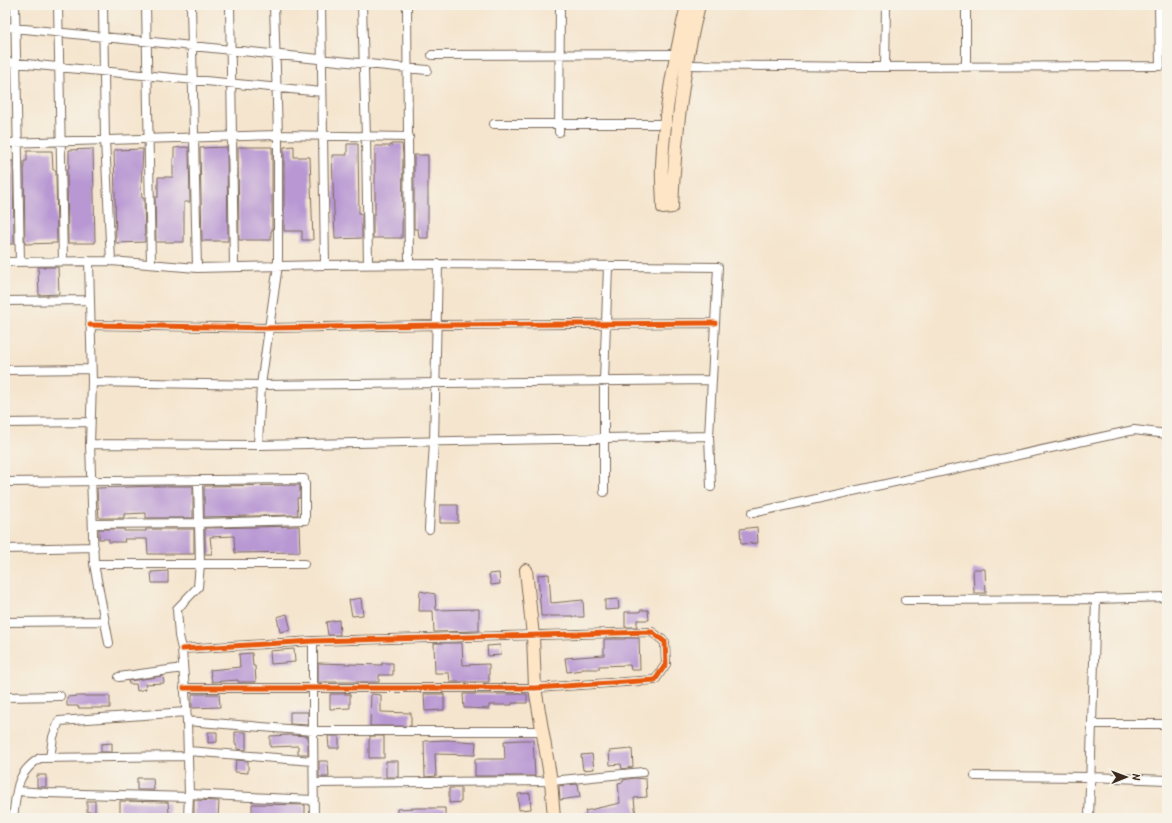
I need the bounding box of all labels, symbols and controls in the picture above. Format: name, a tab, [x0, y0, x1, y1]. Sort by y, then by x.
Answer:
north arrow	[1106, 757, 1146, 797]
text: N	[1126, 773, 1144, 781]

